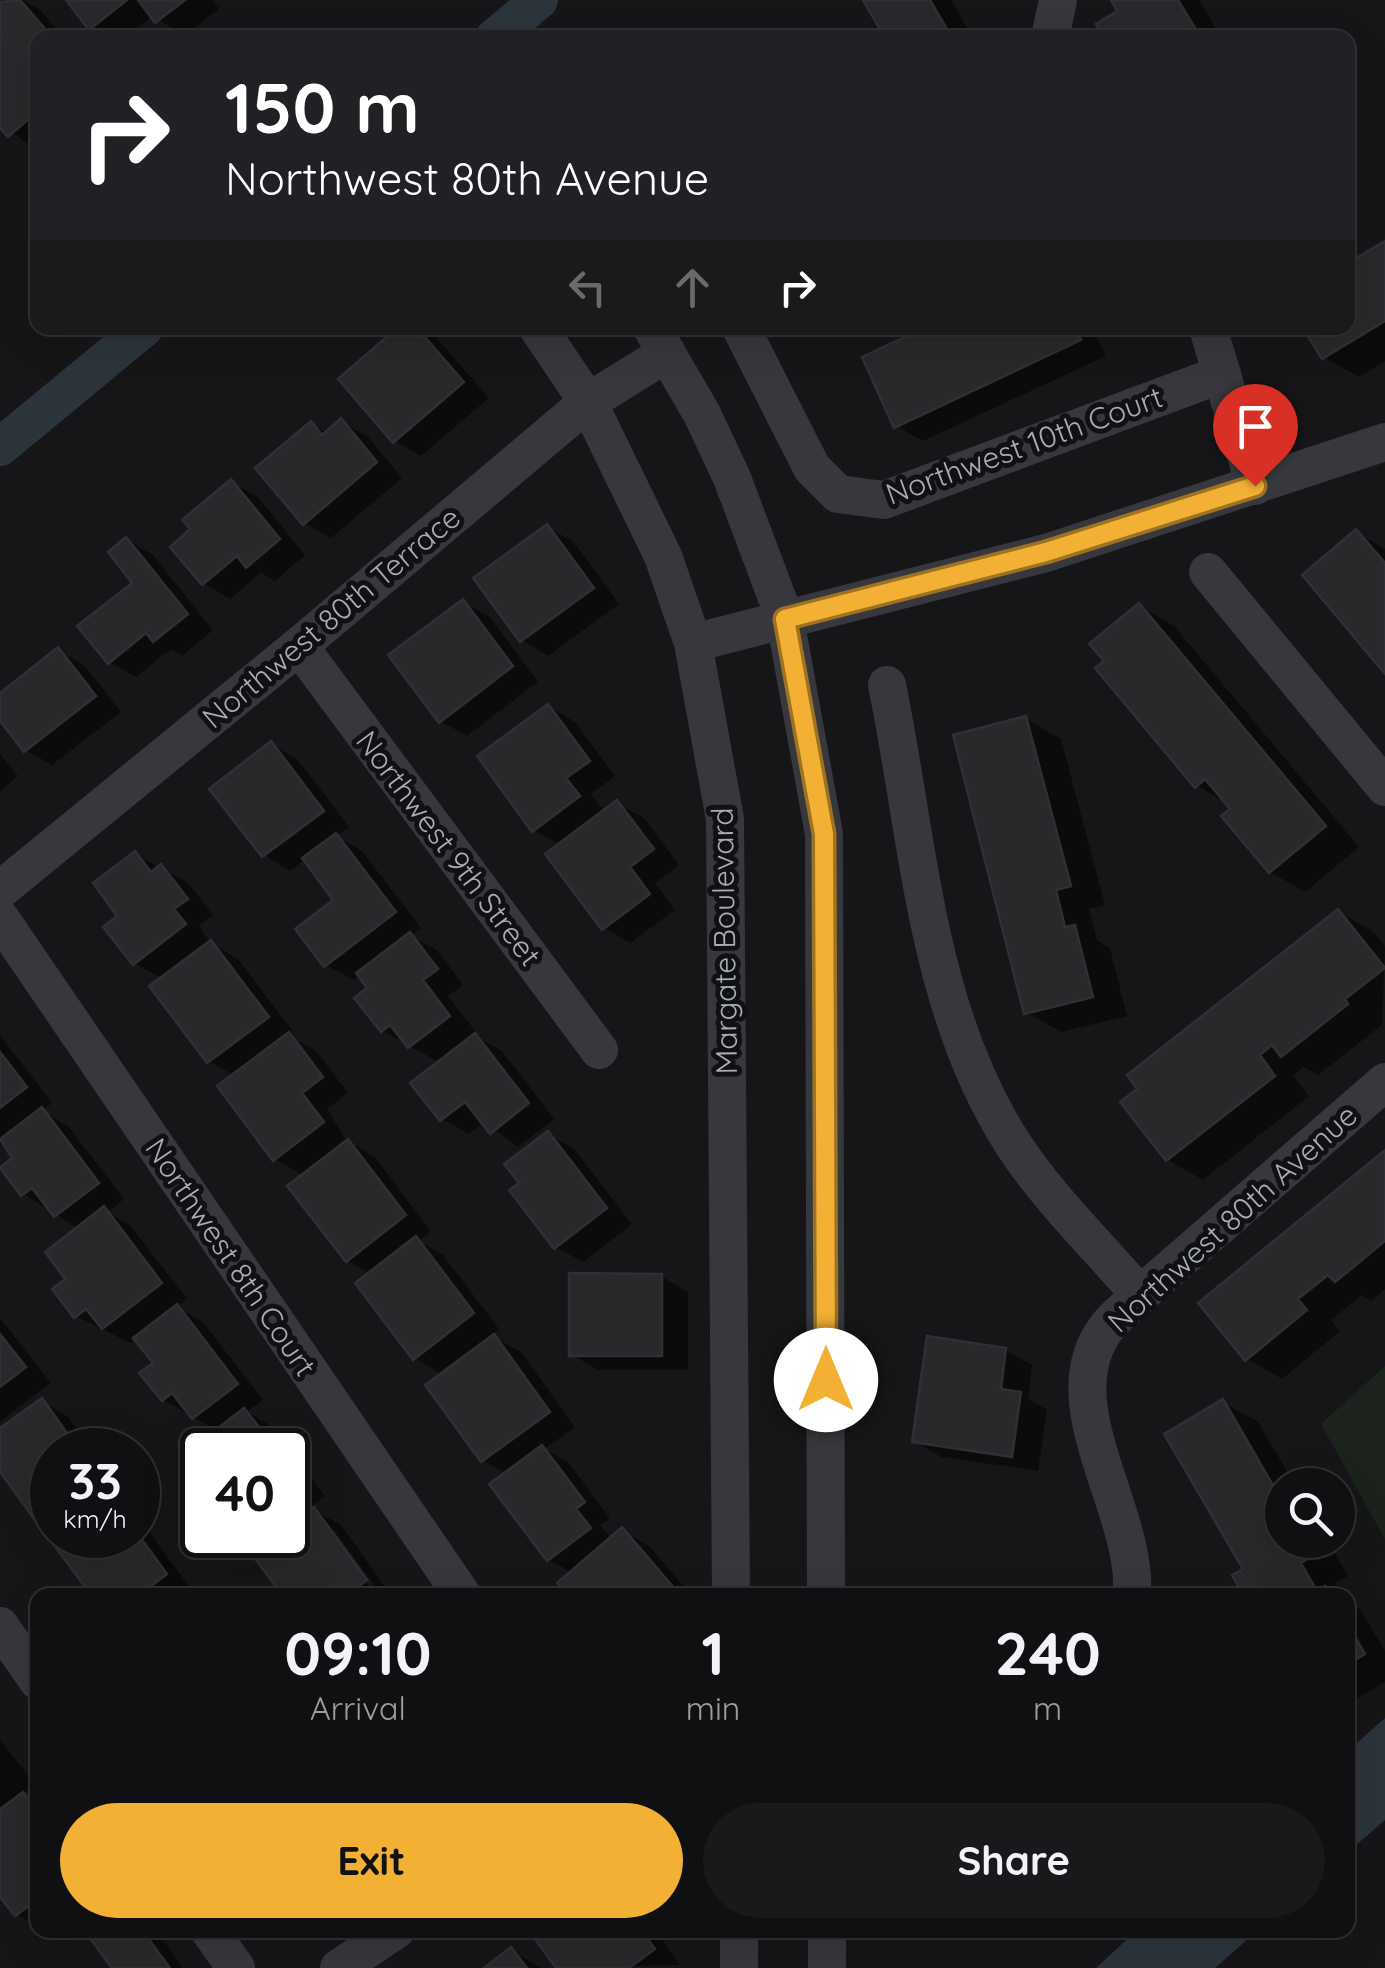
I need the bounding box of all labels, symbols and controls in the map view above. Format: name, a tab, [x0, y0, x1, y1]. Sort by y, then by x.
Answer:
text: 150 m	[225, 63, 420, 151]
icon: right	[60, 70, 190, 200]
text: Northwest 80th Avenue	[225, 150, 709, 206]
icon: left	[560, 260, 615, 315]
icon: ahead	[665, 260, 720, 315]
icon: right	[770, 260, 825, 315]
street label: Northwest 10th Court	[881, 377, 1167, 513]
pin	[1213, 384, 1298, 487]
icon: arrive	[1228, 399, 1283, 454]
street label: Northwest 80th Terrace	[194, 498, 468, 736]
street label: Northwest 9th Street	[348, 723, 550, 973]
street label: Margate Boulevard	[703, 807, 745, 1075]
street label: Northwest 80th Avenue	[1099, 1096, 1365, 1340]
street label: Northwest 8th Court	[137, 1131, 325, 1383]
position arrow	[774, 1328, 878, 1432]
speed limit sign: 40	[180, 1428, 310, 1558]
text: 33	[68, 1449, 122, 1512]
map controls	[1265, 1468, 1355, 1558]
button: search	[1265, 1468, 1355, 1558]
text: km/h	[63, 1503, 127, 1534]
text: 09:10	[284, 1615, 432, 1690]
text: 1	[701, 1615, 725, 1690]
text: 240	[995, 1615, 1101, 1690]
text: Arrival	[310, 1688, 406, 1728]
text: min	[686, 1688, 740, 1728]
text: m	[1033, 1688, 1062, 1728]
button: Exit	[60, 1803, 683, 1918]
button: Share	[703, 1803, 1325, 1918]

